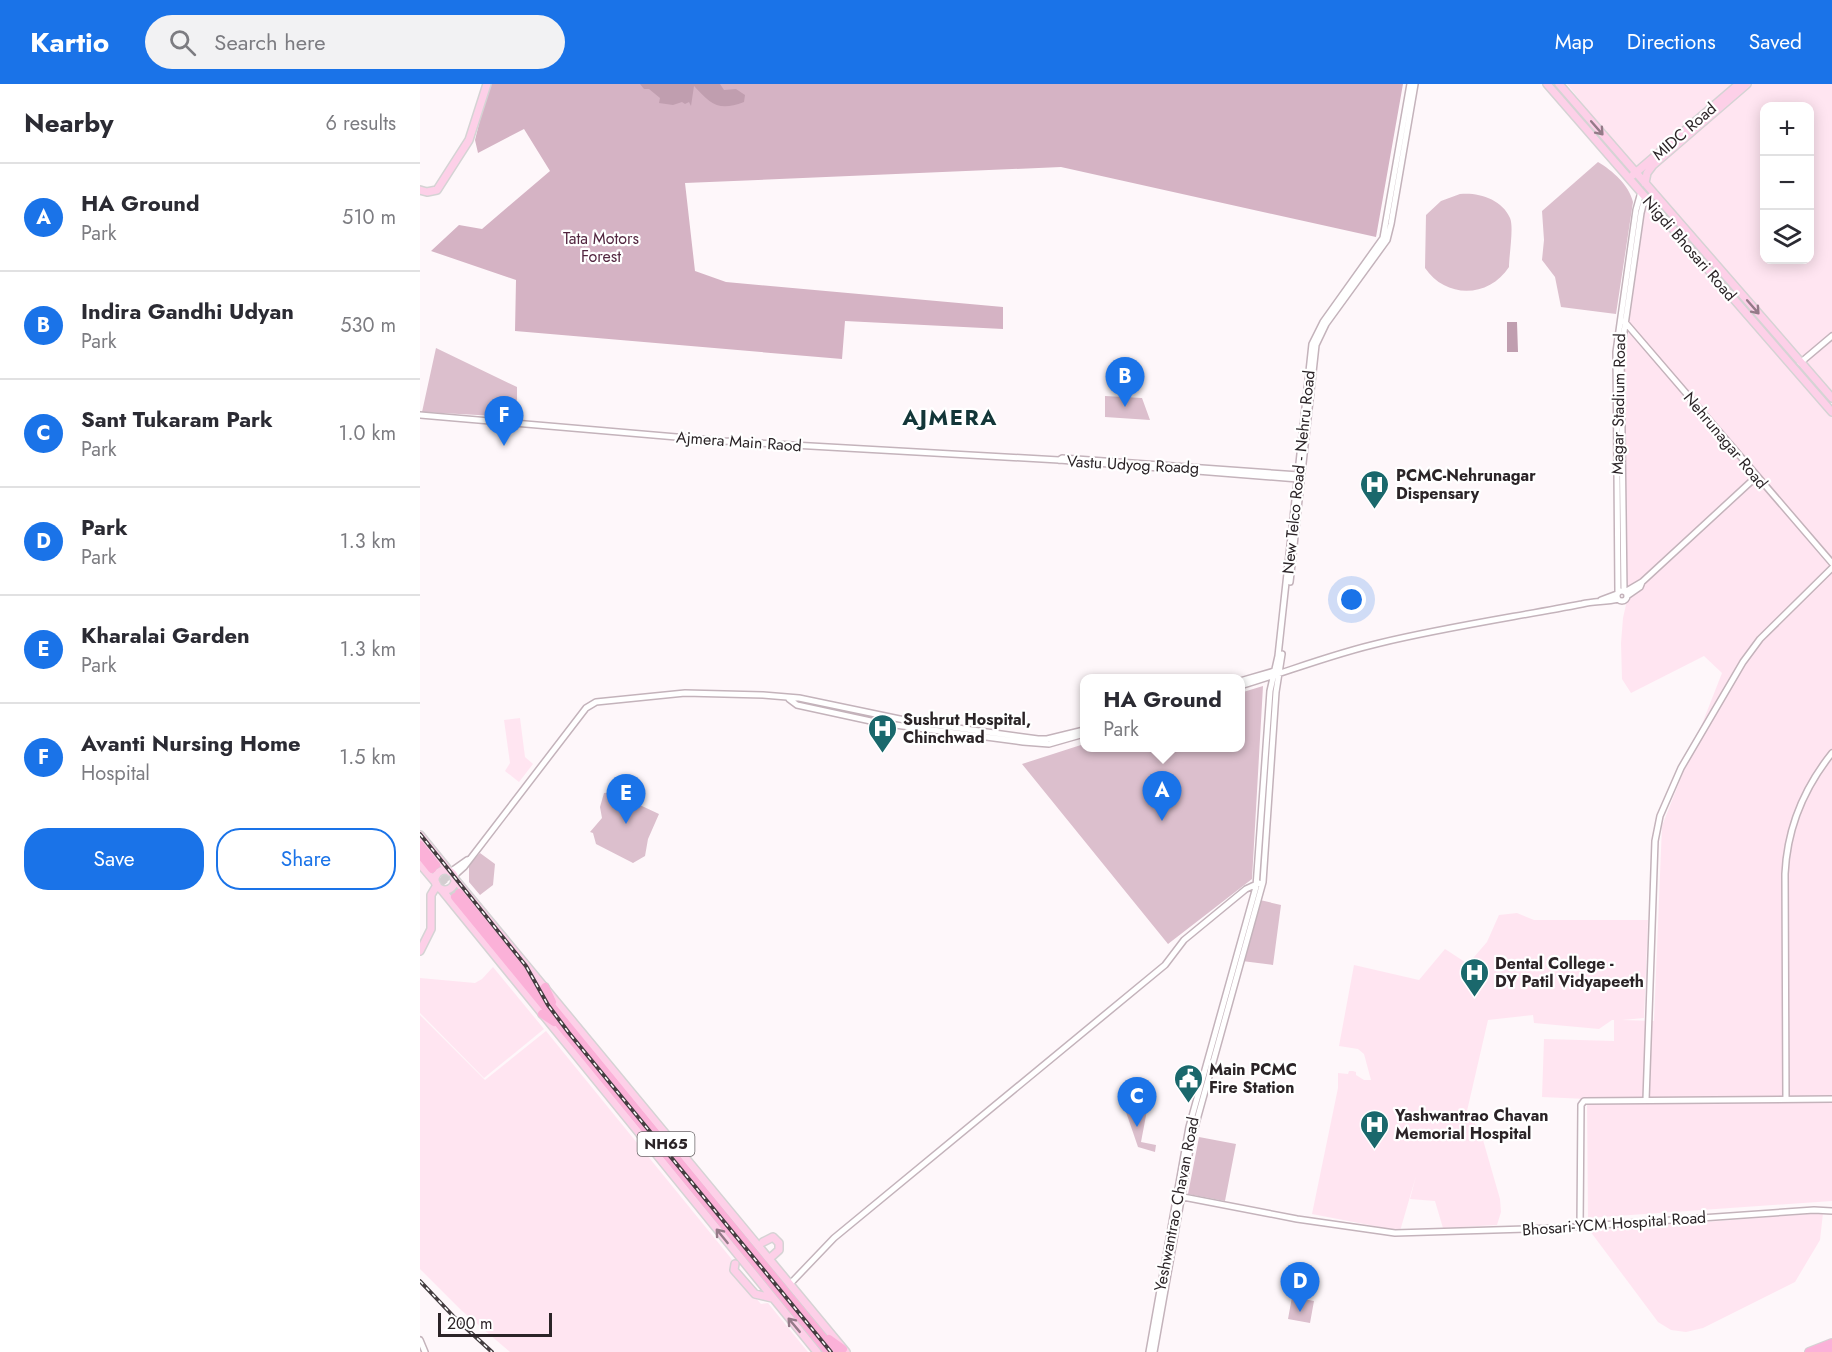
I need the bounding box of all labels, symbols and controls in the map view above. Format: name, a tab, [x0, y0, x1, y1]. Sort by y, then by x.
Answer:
search box	[145, 15, 565, 69]
text: Kartio	[30, 22, 109, 63]
icon: search	[166, 26, 199, 59]
text: Search here	[214, 26, 326, 58]
text: Map	[1555, 27, 1594, 57]
text: Directions	[1627, 27, 1716, 57]
text: Saved	[1749, 27, 1802, 57]
street label: MIDC Road	[1647, 97, 1721, 166]
map controls	[1760, 102, 1814, 264]
button: +	[1760, 102, 1814, 156]
text: Nearby	[24, 104, 113, 142]
text: 6 results	[326, 109, 396, 138]
one-way arrow	[1590, 120, 1604, 135]
button: −	[1760, 156, 1814, 210]
text: HA Ground	[81, 187, 200, 219]
street label: Nigdi Bhosari Road	[1637, 191, 1742, 306]
text: A	[36, 203, 51, 232]
text: 510 m	[342, 203, 396, 232]
button: layers	[1760, 210, 1814, 264]
text: Park	[81, 219, 117, 248]
park label: Tata Motors Forest	[563, 227, 639, 268]
text: Indira Gandhi Udyan	[81, 295, 294, 327]
one-way arrow	[1746, 299, 1760, 314]
text: B	[37, 311, 50, 340]
text: 530 m	[340, 311, 396, 340]
text: Park	[81, 327, 117, 356]
street label: Magar Stadium Road	[1606, 333, 1631, 475]
pin: B	[1106, 358, 1144, 407]
street label: New Telco Road - Nehru Road	[1276, 369, 1321, 575]
street label: Nehrunagar Road	[1678, 387, 1773, 494]
pin: F	[484, 396, 524, 446]
district label: AJMERA	[901, 401, 998, 433]
text: Sant Tukaram Park	[81, 403, 273, 435]
text: C	[36, 419, 51, 448]
text: 1.0 km	[339, 419, 396, 448]
street label: Ajmera Main Raod	[675, 426, 803, 457]
text: Park	[81, 435, 117, 464]
street label: Vastu Udyog Roadg	[1066, 450, 1200, 479]
place label: PCMC-Nehrunagar Dispensary	[1396, 464, 1536, 505]
hospital icon: PCMC-Nehrunagar Dispensary	[1359, 468, 1391, 510]
text: Park	[81, 511, 128, 543]
text: D	[36, 527, 51, 556]
text: 1.3 km	[340, 527, 396, 556]
text: Park	[81, 543, 117, 572]
your location	[1337, 585, 1366, 614]
text: Kharalai Garden	[81, 619, 250, 651]
text: E	[37, 635, 50, 664]
text: 1.3 km	[340, 635, 396, 664]
text: Park	[81, 651, 117, 680]
popup	[1080, 674, 1245, 752]
text: HA Ground	[1103, 683, 1222, 715]
place label: Sushrut Hospital, Chinchwad	[903, 708, 1031, 749]
hospital icon: Sushrut Hospital, Chinchwad	[866, 712, 898, 754]
text: Park	[1103, 715, 1139, 744]
text: Avanti Nursing Home	[81, 727, 301, 759]
text: F	[38, 743, 49, 772]
text: 1.5 km	[339, 743, 396, 772]
text: Hospital	[81, 759, 150, 788]
pin: A	[1142, 772, 1182, 821]
pin: E	[606, 774, 646, 824]
button: Save	[24, 828, 204, 890]
button: Share	[216, 828, 396, 890]
place label: Dental College - DY Patil Vidyapeeth	[1495, 952, 1644, 993]
hospital icon: Dental College - DY Patil Vidyapeeth	[1458, 956, 1490, 998]
place label: Main PCMC Fire Station	[1209, 1058, 1297, 1099]
public building icon: Main PCMC Fire Station	[1172, 1062, 1204, 1104]
pin: C	[1118, 1078, 1156, 1127]
place label: Yashwantrao Chavan Memorial Hospital	[1394, 1104, 1549, 1145]
hospital icon: Yashwantrao Chavan Memorial Hospital	[1358, 1108, 1390, 1150]
street label: Yeshwantrao Chavan Road	[1148, 1115, 1205, 1293]
road number: NH65	[638, 1132, 694, 1156]
street label: Bhosari-YCM Hospital Road	[1521, 1206, 1707, 1241]
one-way arrow	[715, 1228, 728, 1244]
pin: D	[1280, 1262, 1320, 1312]
scale bar	[438, 1310, 552, 1338]
text: 200 m	[447, 1312, 493, 1335]
one-way arrow	[788, 1317, 801, 1333]

